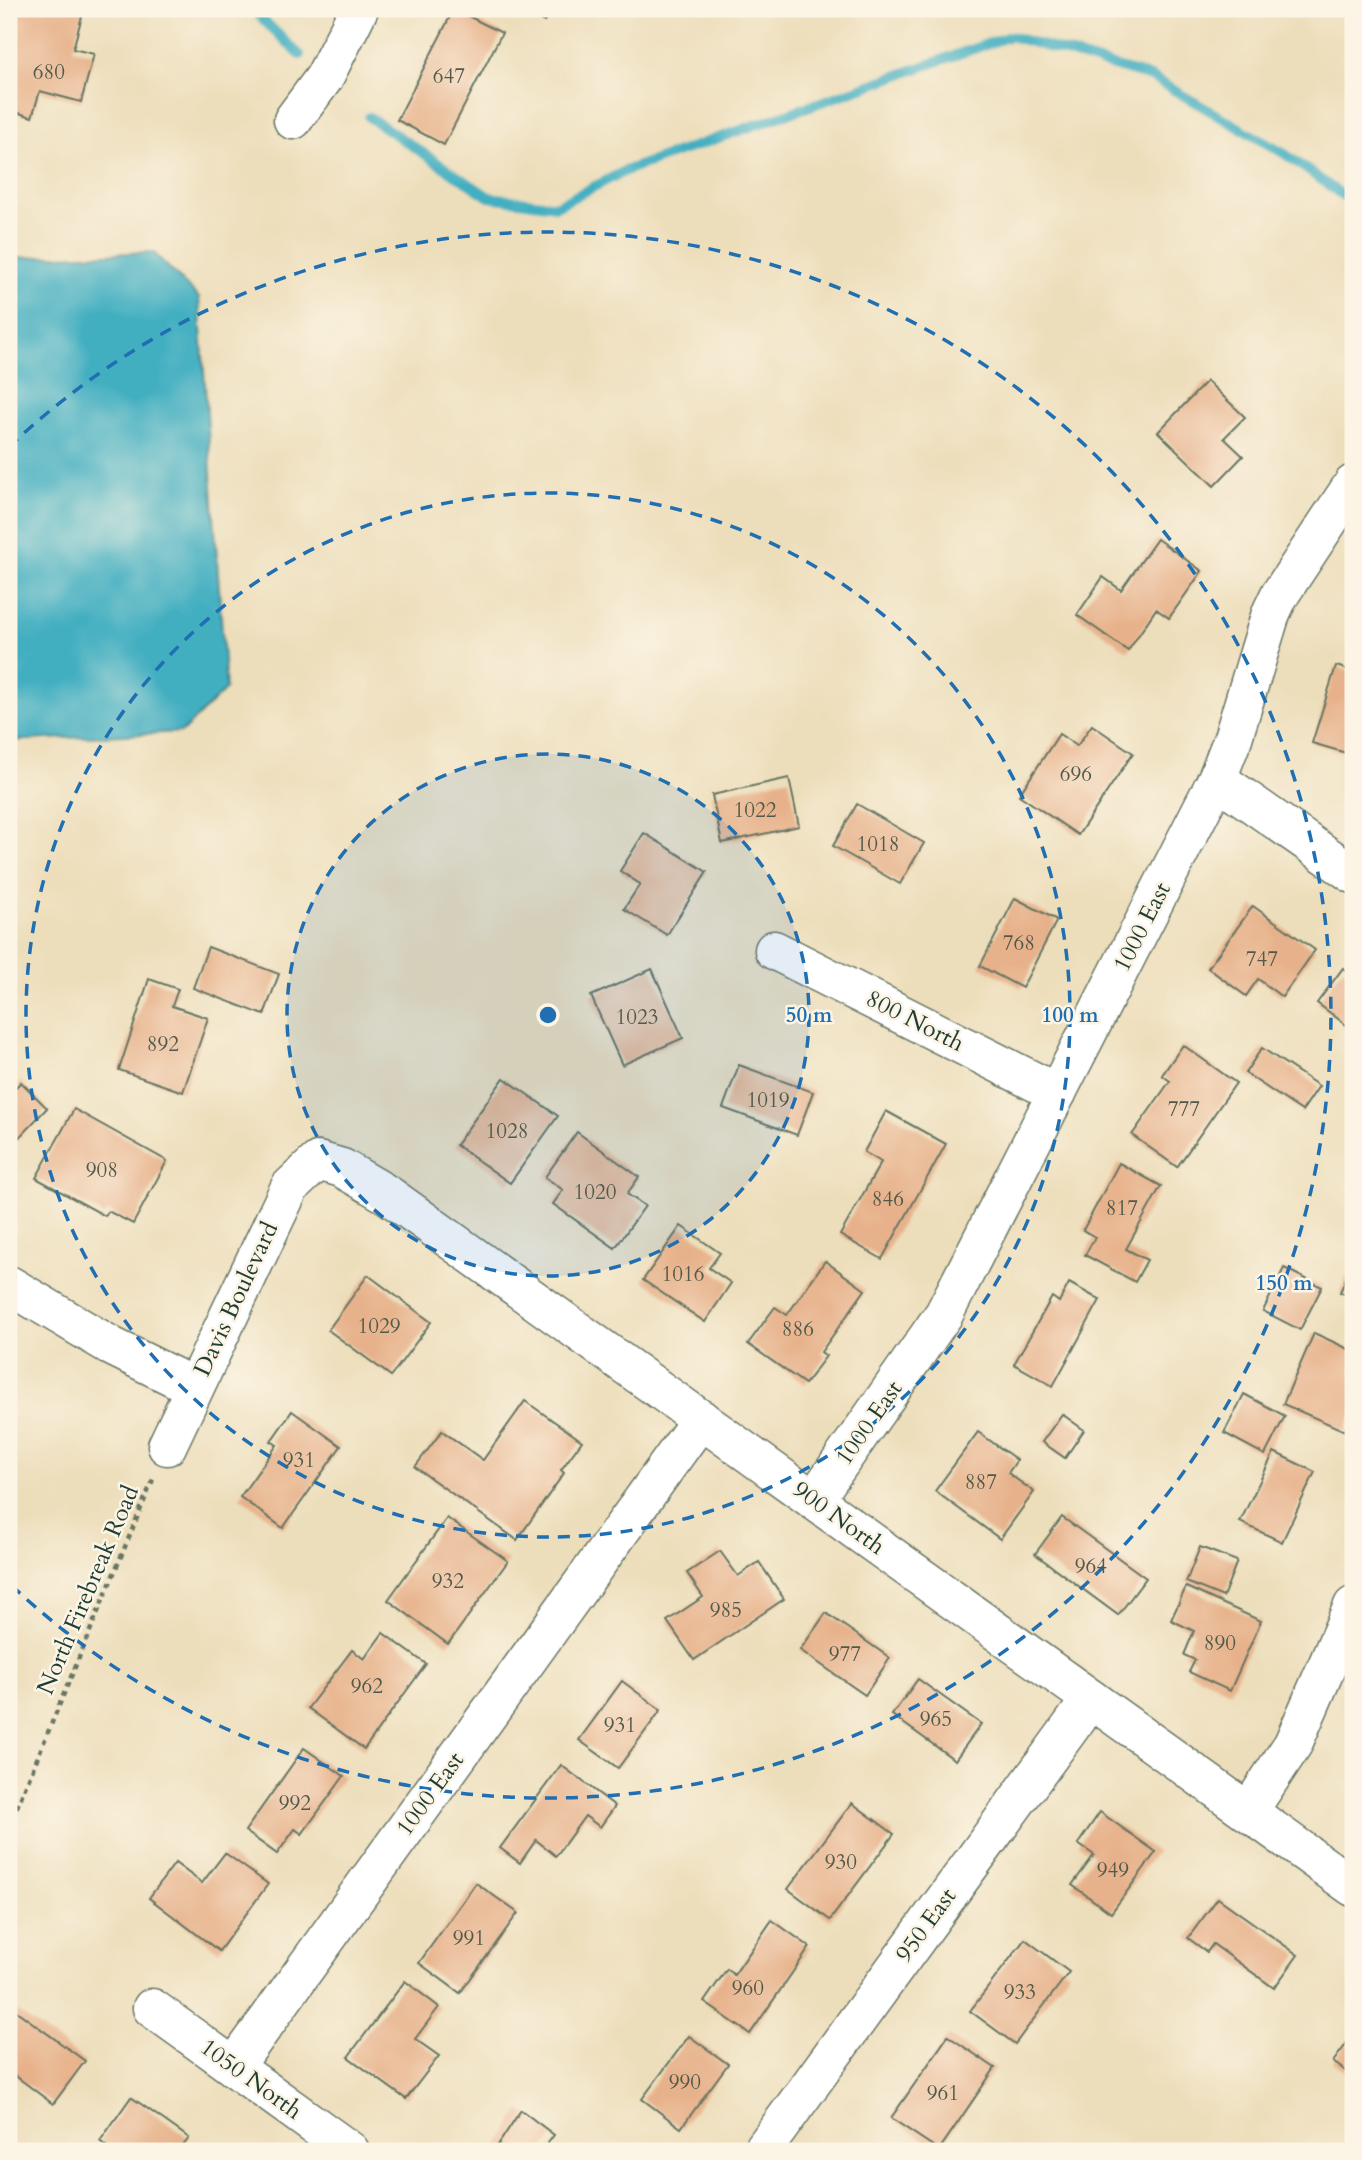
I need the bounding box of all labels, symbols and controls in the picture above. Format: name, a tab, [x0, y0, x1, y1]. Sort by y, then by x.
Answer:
house number: 680	[33, 58, 65, 87]
house number: 647	[433, 62, 465, 91]
house number: 696	[1060, 760, 1092, 789]
house number: 1022	[733, 796, 777, 825]
house number: 1018	[856, 830, 900, 859]
street label: 1000 East	[1105, 876, 1179, 977]
house number: 768	[1003, 929, 1035, 958]
house number: 747	[1246, 945, 1278, 974]
street label: 800 North	[860, 982, 970, 1060]
text: 50 m	[786, 1001, 833, 1030]
text: 100 m	[1041, 1001, 1099, 1030]
centre of rings	[536, 1003, 560, 1027]
house number: 1023	[615, 1003, 659, 1032]
house number: 892	[147, 1030, 179, 1059]
house number: 1019	[746, 1086, 790, 1115]
house number: 777	[1168, 1095, 1200, 1124]
house number: 1028	[485, 1117, 529, 1146]
house number: 908	[86, 1156, 118, 1185]
house number: 1020	[573, 1178, 617, 1207]
house number: 846	[872, 1185, 904, 1214]
house number: 817	[1106, 1194, 1138, 1223]
street label: Davis Boulevard	[186, 1216, 286, 1382]
house number: 1016	[661, 1260, 705, 1289]
text: 150 m	[1255, 1269, 1313, 1298]
house number: 1029	[357, 1312, 401, 1341]
house number: 886	[782, 1315, 814, 1344]
street label: 1000 East	[828, 1374, 910, 1472]
house number: 931	[283, 1446, 315, 1475]
house number: 887	[965, 1468, 997, 1497]
street label: 900 North	[786, 1473, 892, 1563]
street label: North Firebreak Road	[29, 1480, 147, 1700]
house number: 964	[1075, 1552, 1107, 1581]
house number: 932	[432, 1567, 464, 1596]
house number: 985	[710, 1596, 742, 1625]
house number: 890	[1204, 1629, 1236, 1658]
house number: 977	[829, 1640, 861, 1669]
house number: 962	[351, 1672, 383, 1701]
house number: 965	[920, 1705, 952, 1734]
house number: 931	[604, 1711, 636, 1740]
street label: 1000 East	[388, 1745, 472, 1843]
house number: 992	[279, 1789, 311, 1818]
house number: 930	[825, 1848, 857, 1877]
house number: 949	[1097, 1856, 1129, 1885]
street label: 950 East	[888, 1881, 964, 1969]
house number: 991	[453, 1924, 485, 1953]
house number: 960	[732, 1974, 764, 2003]
house number: 933	[1004, 1978, 1036, 2007]
street label: 1050 North	[193, 2031, 309, 2127]
house number: 990	[669, 2068, 701, 2097]
house number: 961	[927, 2079, 959, 2108]

